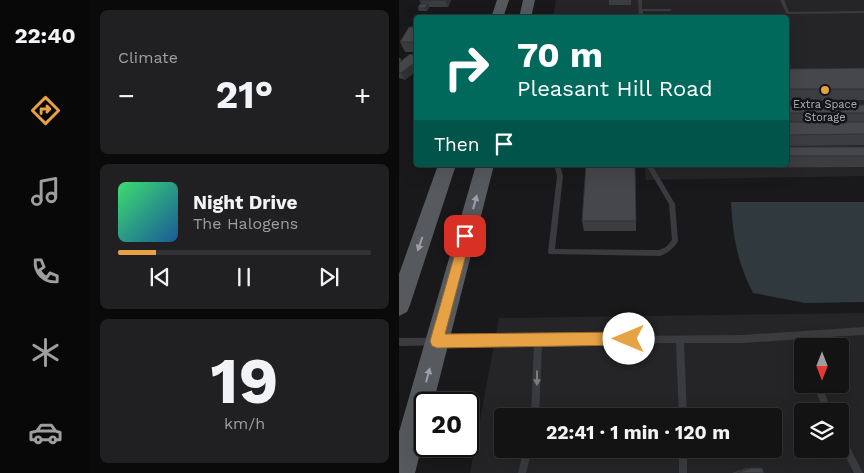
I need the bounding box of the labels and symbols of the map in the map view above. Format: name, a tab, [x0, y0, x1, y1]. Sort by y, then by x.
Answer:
marker: Extra Space Storage	[819, 84, 831, 96]
place label: Extra Space Storage	[793, 98, 857, 124]
one-way arrow	[471, 194, 479, 209]
pin	[444, 215, 486, 257]
one-way arrow	[416, 237, 423, 252]
position arrow	[602, 312, 654, 364]
north arrow	[794, 338, 849, 392]
one-way arrow	[424, 368, 432, 383]
one-way arrow	[533, 370, 541, 386]
speed limit sign: 20	[414, 392, 479, 457]

